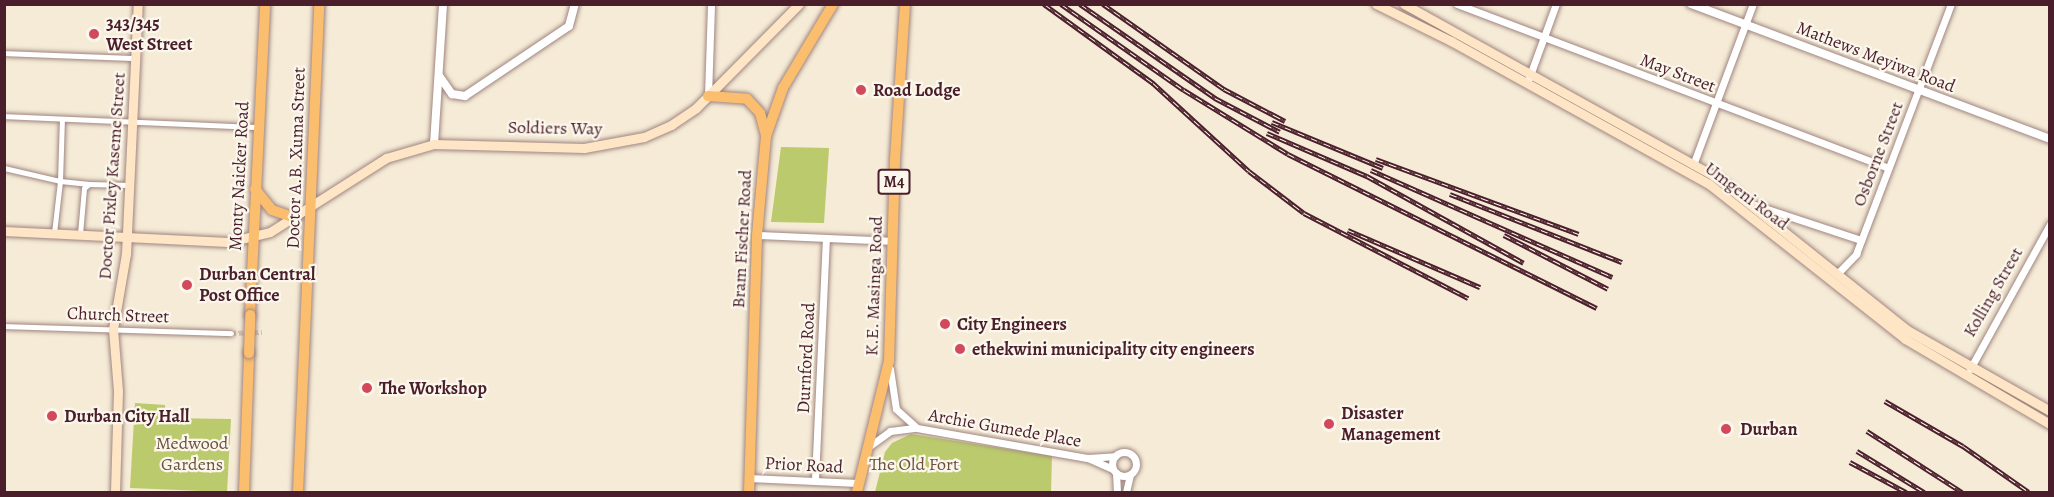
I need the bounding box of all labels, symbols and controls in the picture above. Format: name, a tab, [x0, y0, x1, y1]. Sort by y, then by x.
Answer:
place label: 343/345 West Street	[106, 13, 192, 56]
street label: Mathews Meyiwa Road	[1794, 17, 1958, 97]
marker: 343/345 West Street	[87, 27, 101, 41]
street label: May Street	[1637, 49, 1719, 97]
street label: Doctor A.B. Xuma Street	[282, 67, 310, 249]
street label: Doctor Pixley Kaseme Street	[94, 72, 130, 280]
place label: Road Lodge	[873, 79, 961, 101]
marker: Road Lodge	[854, 83, 868, 97]
street label: Osborne Street	[1848, 99, 1908, 209]
street label: Monty Naicker Road	[224, 101, 254, 251]
street label: Soldiers Way	[508, 116, 602, 140]
street label: Umgeni Road	[1701, 157, 1793, 235]
street label: Bram Fischer Road	[728, 169, 756, 309]
road number: M4	[878, 169, 910, 195]
street label: K.E. Masinga Road	[861, 216, 887, 356]
street label: Kolling Street	[1959, 243, 2027, 341]
place label: Durban Central Post Office	[199, 264, 316, 306]
marker: Durban Central Post Office	[180, 278, 194, 292]
street label: Church Street	[66, 302, 170, 328]
street label: Durnford Road	[792, 302, 820, 414]
place label: City Engineers	[957, 313, 1067, 335]
marker: City Engineers	[938, 317, 952, 331]
place label: ethekwini municipality city engineers	[972, 338, 1255, 360]
marker: ethekwini municipality city engineers	[953, 342, 967, 356]
place label: The Workshop	[379, 377, 487, 399]
marker: The Workshop	[360, 381, 374, 395]
place label: Disaster Management	[1341, 403, 1440, 446]
street label: Archie Gumede Place	[927, 404, 1083, 452]
place label: Durban City Hall	[64, 405, 190, 427]
marker: Durban City Hall	[45, 409, 59, 423]
marker: Disaster Management	[1322, 417, 1336, 431]
place label: Durban	[1740, 418, 1798, 440]
marker: Durban	[1717, 420, 1735, 438]
park label: Medwood Gardens	[156, 433, 228, 476]
street label: Prior Road	[764, 452, 844, 478]
park label: The Old Fort	[869, 453, 959, 475]

